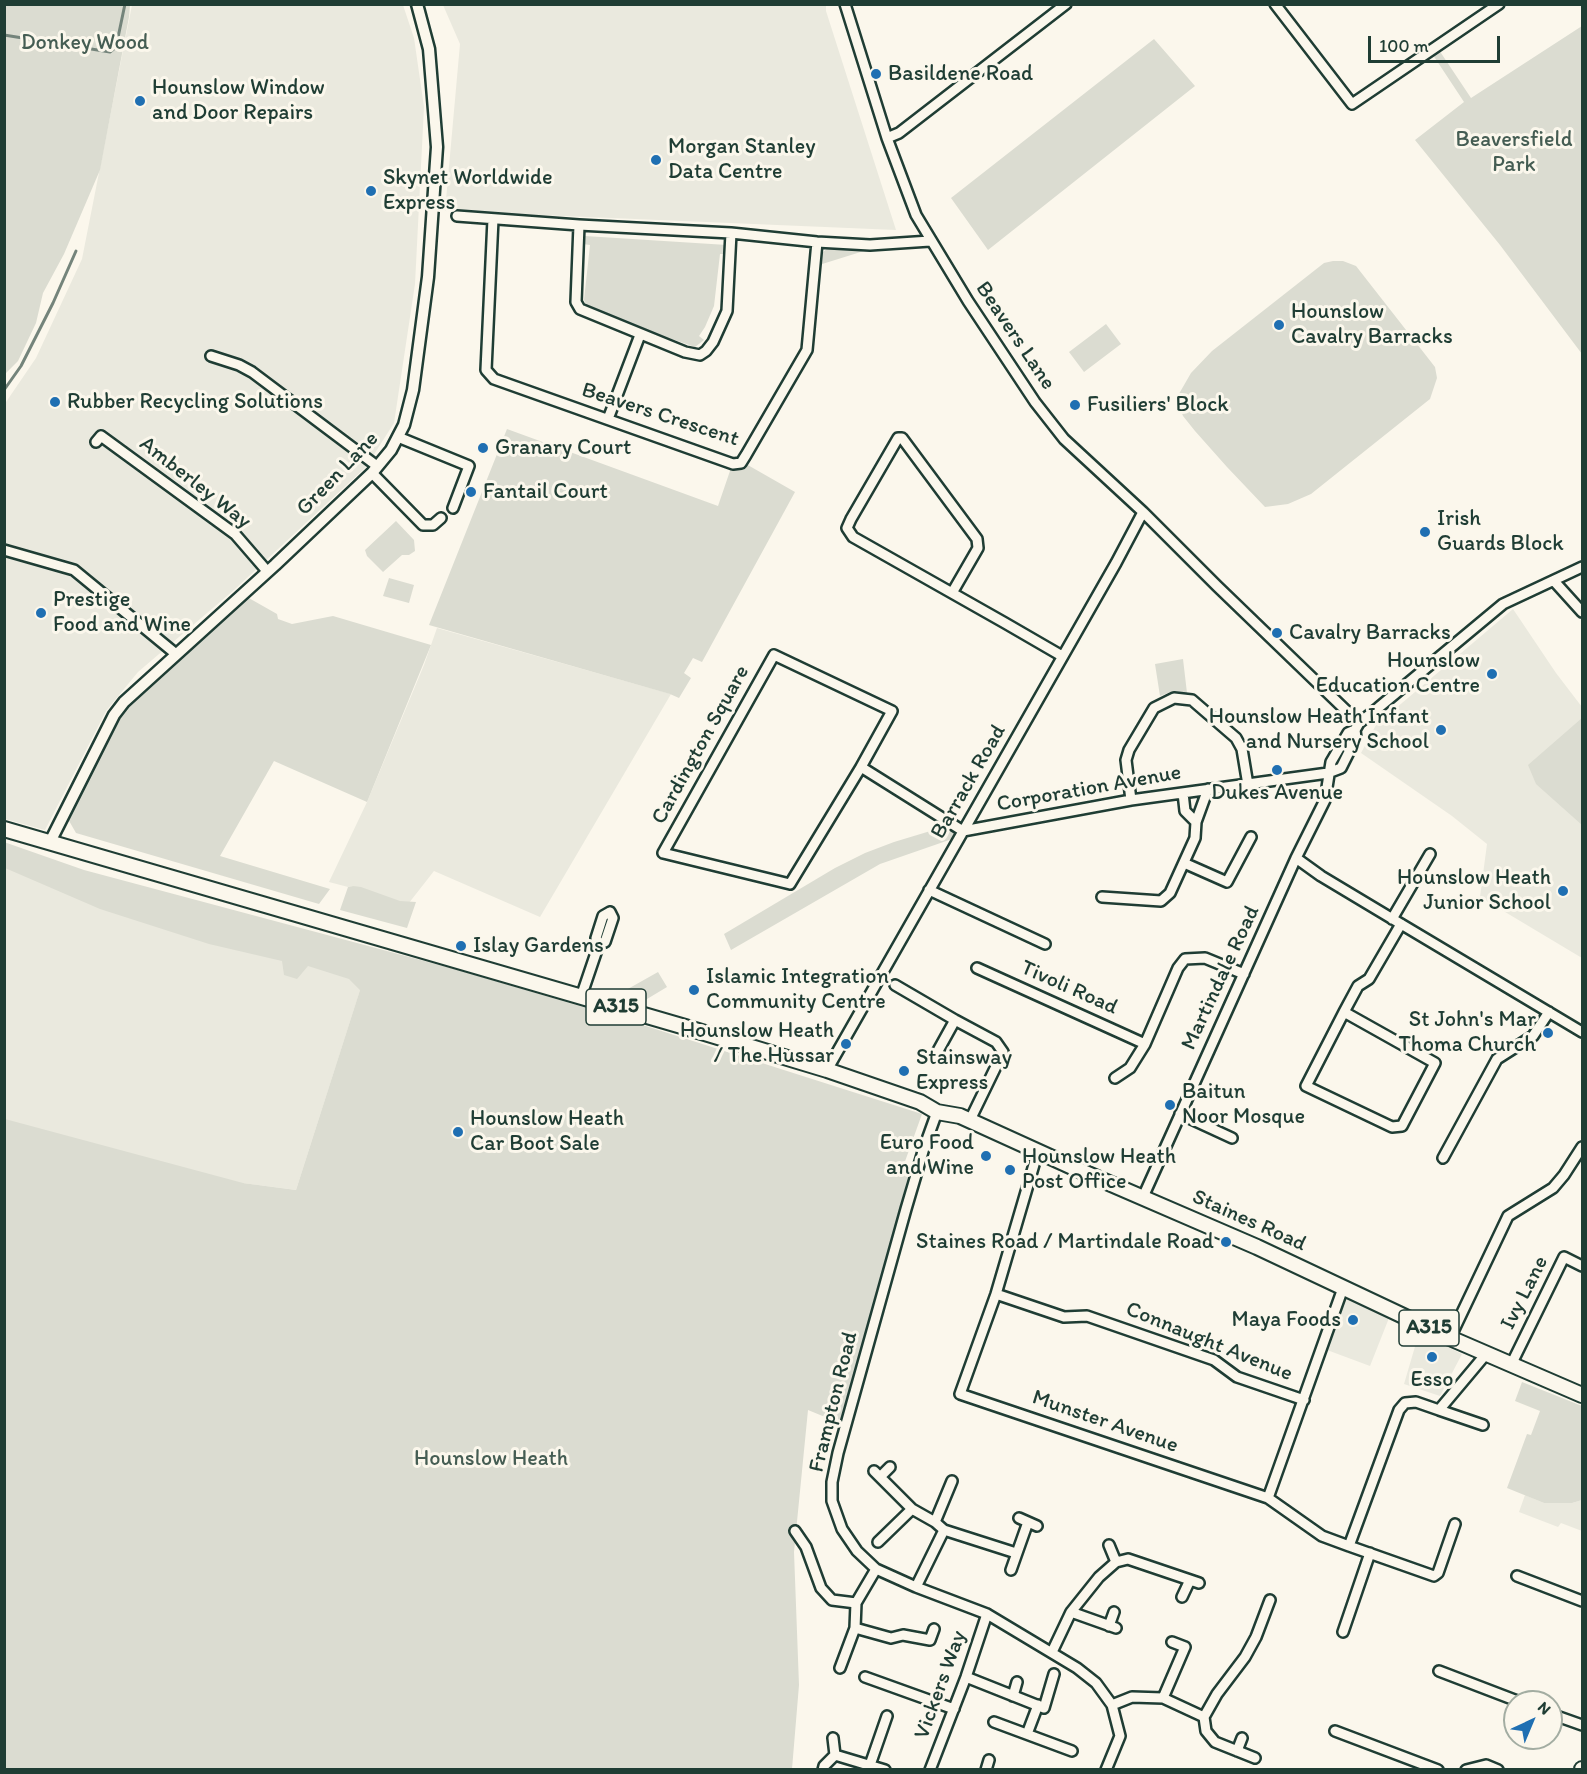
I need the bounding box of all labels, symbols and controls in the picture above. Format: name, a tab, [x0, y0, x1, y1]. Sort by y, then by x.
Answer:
scale bar	[1371, 24, 1503, 62]
park label: Donkey Wood	[21, 30, 149, 56]
text: 100 m	[1379, 35, 1429, 57]
place label: Basildene Road	[888, 61, 1033, 87]
marker: Basildene Road	[869, 67, 883, 81]
place label: Hounslow Window and Door Repairs	[152, 75, 325, 126]
marker: Hounslow Window and Door Repairs	[133, 94, 147, 108]
park label: Beaversfield Park	[1456, 127, 1572, 178]
place label: Morgan Stanley Data Centre	[668, 134, 816, 186]
marker: Morgan Stanley Data Centre	[649, 153, 663, 167]
place label: Skynet Worldwide Express	[383, 165, 552, 216]
marker: Skynet Worldwide Express	[364, 184, 378, 198]
street label: Beavers Lane	[969, 277, 1061, 395]
place label: Hounslow Cavalry Barracks	[1291, 299, 1453, 350]
marker: Hounslow Cavalry Barracks	[1272, 318, 1286, 332]
street label: Beavers Crescent	[578, 377, 742, 453]
place label: Rubber Recycling Solutions	[67, 389, 323, 415]
place label: Fusiliers' Block	[1087, 392, 1229, 418]
marker: Rubber Recycling Solutions	[48, 395, 62, 409]
marker: Fusiliers' Block	[1068, 398, 1082, 412]
street label: Green Lane	[291, 426, 385, 522]
street label: Amberley Way	[134, 431, 256, 535]
place label: Granary Court	[495, 435, 631, 461]
marker: Granary Court	[476, 441, 490, 455]
place label: Fantail Court	[483, 479, 608, 505]
marker: Fantail Court	[464, 485, 478, 499]
place label: Irish Guards Block	[1437, 506, 1564, 558]
marker: Irish Guards Block	[1418, 525, 1432, 539]
place label: Prestige Food and Wine	[53, 587, 191, 638]
marker: Prestige Food and Wine	[34, 606, 48, 620]
place label: Cavalry Barracks	[1289, 620, 1451, 646]
marker: Cavalry Barracks	[1270, 626, 1284, 640]
place label: Hounslow Education Centre	[1316, 648, 1480, 700]
street label: Cardington Square	[646, 661, 756, 829]
marker: Hounslow Education Centre	[1485, 667, 1499, 681]
place label: Hounslow Heath Infant and Nursery School	[1209, 704, 1429, 756]
street label: Barrack Road	[926, 720, 1012, 844]
marker: Hounslow Heath Infant and Nursery School	[1434, 723, 1448, 737]
street label: Corporation Avenue	[995, 760, 1183, 818]
marker: Dukes Avenue	[1270, 763, 1284, 777]
place label: Dukes Avenue	[1211, 780, 1343, 806]
place label: Hounslow Heath Junior School	[1397, 865, 1551, 916]
marker: Hounslow Heath Junior School	[1556, 884, 1570, 898]
street label: Martindale Road	[1176, 902, 1266, 1054]
place label: Islay Gardens	[473, 933, 604, 959]
marker: Islay Gardens	[454, 939, 468, 953]
street label: Tivoli Road	[1016, 955, 1122, 1021]
place label: Islamic Integration Community Centre	[706, 964, 889, 1016]
marker: Islamic Integration Community Centre	[687, 983, 701, 997]
road number: A315	[586, 989, 646, 1025]
place label: St John's Mar Thoma Church	[1398, 1007, 1536, 1058]
place label: Hounslow Heath / The Hussar	[680, 1018, 834, 1070]
marker: St John's Mar Thoma Church	[1541, 1026, 1555, 1040]
marker: Hounslow Heath / The Hussar	[839, 1037, 853, 1051]
place label: Stainsway Express	[916, 1045, 1012, 1096]
marker: Stainsway Express	[897, 1064, 911, 1078]
place label: Baitun Noor Mosque	[1182, 1079, 1305, 1130]
marker: Baitun Noor Mosque	[1163, 1098, 1177, 1112]
place label: Hounslow Heath Car Boot Sale	[470, 1106, 624, 1158]
marker: Hounslow Heath Car Boot Sale	[451, 1125, 465, 1139]
place label: Euro Food and Wine	[880, 1130, 974, 1182]
place label: Hounslow Heath Post Office	[1022, 1144, 1176, 1196]
marker: Euro Food and Wine	[979, 1149, 993, 1163]
marker: Hounslow Heath Post Office	[1003, 1163, 1017, 1177]
street label: Staines Road	[1188, 1184, 1310, 1258]
place label: Staines Road / Martindale Road	[916, 1229, 1214, 1255]
marker: Staines Road / Martindale Road	[1219, 1235, 1233, 1249]
street label: Ivy Lane	[1495, 1252, 1555, 1334]
street label: Connaught Avenue	[1122, 1296, 1296, 1388]
place label: Maya Foods	[1231, 1307, 1341, 1333]
road number: A315	[1399, 1310, 1459, 1346]
marker: Maya Foods	[1346, 1313, 1360, 1327]
street label: Frampton Road	[804, 1329, 864, 1475]
marker: Esso	[1425, 1350, 1439, 1364]
place label: Esso	[1411, 1367, 1453, 1393]
street label: Munster Avenue	[1028, 1385, 1182, 1459]
park label: Hounslow Heath	[414, 1446, 568, 1472]
street label: Vickers Way	[909, 1627, 973, 1743]
north arrow	[1503, 1690, 1563, 1750]
text: N	[1534, 1698, 1555, 1719]

